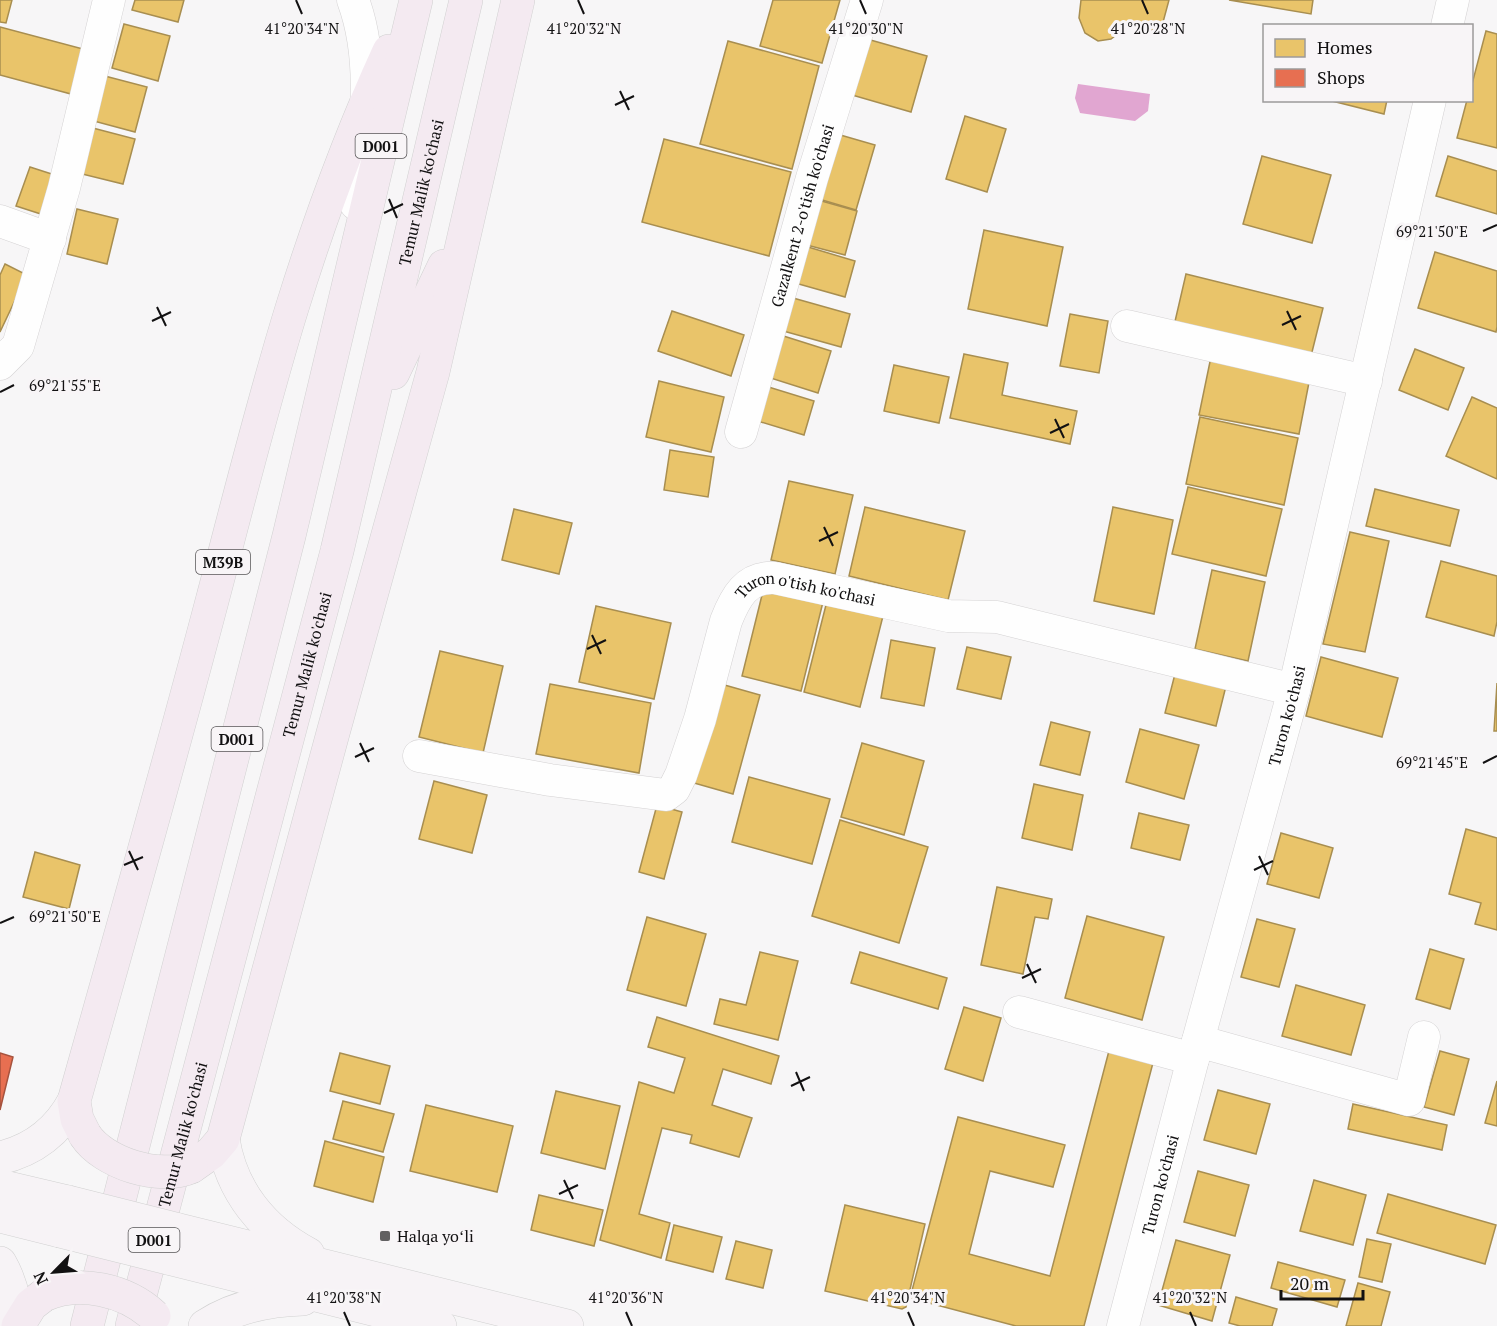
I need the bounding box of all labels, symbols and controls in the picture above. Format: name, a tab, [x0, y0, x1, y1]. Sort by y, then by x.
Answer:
text: 41°20'34"N	[265, 18, 339, 38]
text: 41°20'32"N	[547, 18, 621, 38]
text: 41°20'30"N	[829, 18, 903, 38]
text: 41°20'28"N	[1111, 18, 1185, 38]
legend	[1263, 24, 1473, 102]
text: Homes	[1317, 35, 1372, 59]
text: Shops	[1317, 65, 1365, 89]
street label: Temur Malik ko'chasi	[393, 117, 449, 268]
street label: Gazalkent 2-o'tish ko'chasi	[765, 121, 839, 309]
road number: D001	[356, 134, 406, 158]
text: 69°21'50"E	[1396, 221, 1468, 241]
text: 69°21'55"E	[29, 375, 101, 395]
road number: M39B	[196, 550, 250, 574]
text: Turon o'tish ko'chasi	[730, 567, 878, 611]
street label: Temur Malik ko'chasi	[277, 589, 337, 740]
street label: Turon o'tish ko'chasi	[736, 592, 882, 612]
street label: Turon ko'chasi	[1263, 663, 1310, 768]
road number: D001	[212, 727, 262, 751]
text: 69°21'45"E	[1396, 752, 1468, 772]
text: 69°21'50"E	[29, 906, 101, 926]
street label: Temur Malik ko'chasi	[153, 1059, 212, 1210]
street label: Turon ko'chasi	[1136, 1132, 1184, 1237]
place label: Halqa yoʻli	[397, 1225, 474, 1247]
road number: D001	[128, 1228, 180, 1252]
marker: Halqa yoʻli	[378, 1229, 392, 1243]
north arrow	[24, 1242, 84, 1302]
scale bar	[1281, 1263, 1364, 1301]
text: N	[28, 1268, 53, 1288]
text: 20 m	[1290, 1271, 1330, 1295]
text: 41°20'38"N	[307, 1287, 381, 1307]
text: 41°20'36"N	[589, 1287, 663, 1307]
text: 41°20'34"N	[871, 1287, 945, 1307]
text: 41°20'32"N	[1153, 1287, 1227, 1307]

